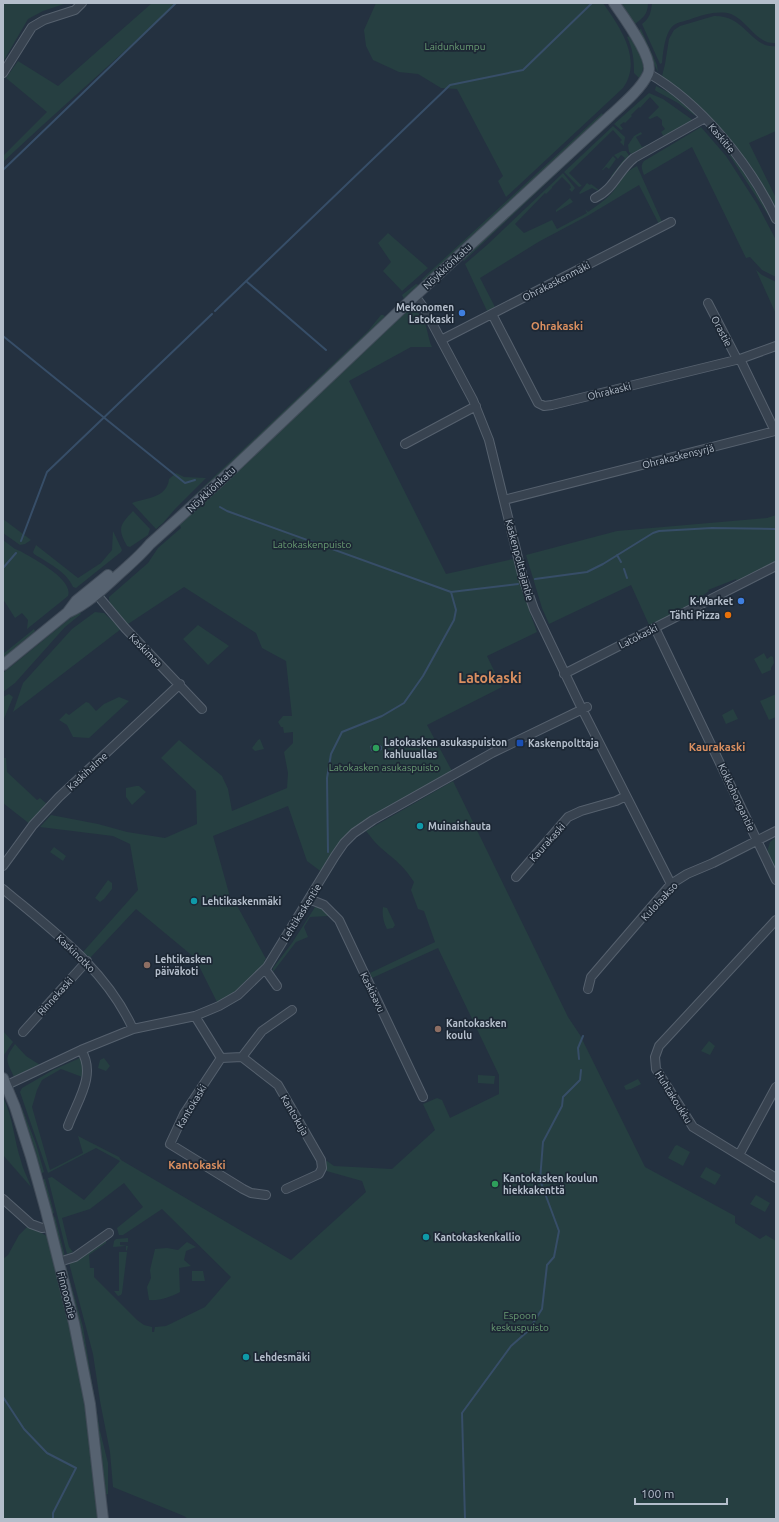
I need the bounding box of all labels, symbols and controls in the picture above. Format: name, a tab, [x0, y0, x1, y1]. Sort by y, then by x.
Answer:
park label: Laidunkumpu	[425, 41, 485, 52]
street label: Kaskitie	[706, 121, 737, 155]
street label: Nöykkiönkatu	[421, 241, 474, 291]
street label: Ohrakaskenmäki	[521, 260, 592, 303]
place label: Mekonomen Latokaski	[396, 302, 454, 325]
marker: Mekonomen Latokaski	[457, 308, 467, 318]
street label: Orastie	[709, 314, 734, 348]
district label: Ohrakaski	[531, 320, 583, 332]
street label: Ohrakaski	[586, 381, 632, 402]
street label: Ohrakaskensyrjä	[641, 442, 715, 471]
street label: Nöykkiönkatu	[185, 464, 238, 514]
street label: Kaskenpolttajantie	[503, 518, 536, 602]
park label: Latokaskenpuisto	[273, 539, 352, 550]
place label: K-Market	[690, 596, 734, 607]
marker: K-Market	[736, 596, 746, 606]
place label: Tähti Pizza	[670, 610, 720, 621]
marker: Tähti Pizza	[723, 610, 733, 620]
street label: Latokaski	[617, 622, 659, 651]
street label: Kaskimaa	[127, 631, 164, 669]
district label: Latokaski	[458, 670, 522, 686]
place label: Latokasken asukaspuiston kahluuallas	[384, 737, 507, 760]
marker: Kaskenpolttaja	[515, 738, 525, 748]
place label: Kaskenpolttaja	[528, 738, 599, 749]
district label: Kaurakaski	[689, 741, 745, 753]
marker: Latokasken asukaspuiston kahluuallas	[371, 743, 381, 753]
street label: Kaskihalme	[65, 750, 110, 793]
park label: Latokasken asukaspuisto	[329, 762, 440, 773]
street label: Kokkohongantie	[716, 762, 757, 833]
marker: Muinaishauta	[415, 821, 425, 831]
place label: Muinaishauta	[428, 821, 491, 832]
street label: Kaurakaski	[527, 821, 567, 864]
street label: Kulolaakso	[639, 880, 680, 923]
street label: Lehtikaskentie	[279, 882, 323, 943]
marker: Lehtikaskenmäki	[189, 896, 199, 906]
place label: Lehtikaskenmäki	[202, 896, 281, 907]
street label: Kaskinotko	[54, 932, 97, 975]
place label: Lehtikasken päiväkoti	[155, 954, 212, 977]
marker: Lehtikasken päiväkoti	[142, 960, 152, 970]
street label: Kaskisavu	[358, 970, 387, 1014]
street label: Rinnekaski	[35, 975, 75, 1018]
place label: Kantokasken koulu	[446, 1018, 507, 1041]
marker: Kantokasken koulu	[433, 1024, 443, 1034]
street label: Huhtakoukku	[653, 1069, 694, 1125]
street label: Kantokaski	[174, 1083, 209, 1130]
street label: Kantokuja	[279, 1093, 311, 1137]
district label: Kantokaski	[168, 1159, 226, 1171]
place label: Kantokasken koulun hiekkakenttä	[503, 1173, 598, 1196]
marker: Kantokasken koulun hiekkakenttä	[490, 1179, 500, 1189]
marker: Kantokaskenkallio	[421, 1232, 431, 1242]
place label: Kantokaskenkallio	[434, 1232, 520, 1243]
street label: Finnoontie	[55, 1270, 78, 1320]
park label: Espoon keskuspuisto	[491, 1310, 549, 1333]
marker: Lehdesmäki	[241, 1352, 251, 1362]
place label: Lehdesmäki	[254, 1352, 310, 1363]
scale bar	[635, 1480, 727, 1506]
text: 100 m	[641, 1487, 674, 1500]

